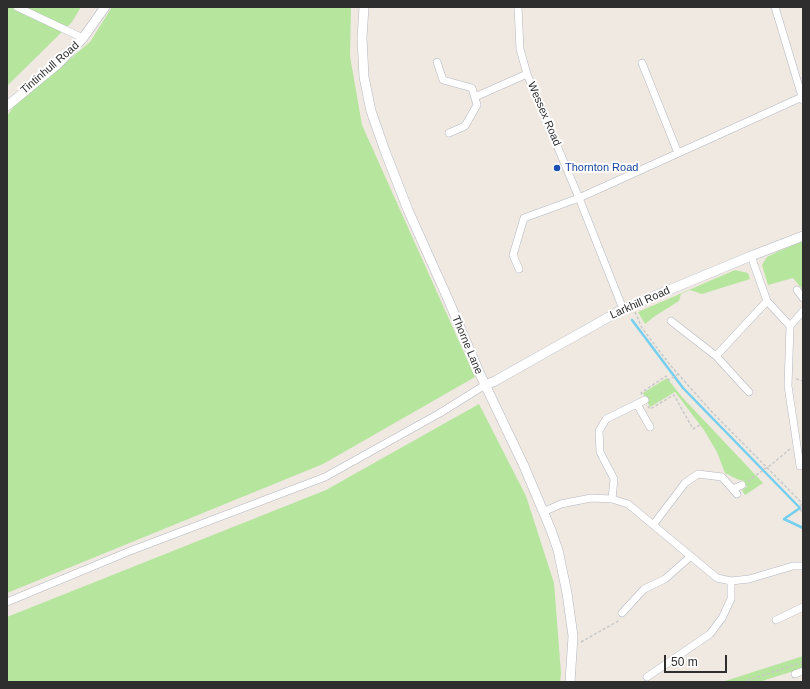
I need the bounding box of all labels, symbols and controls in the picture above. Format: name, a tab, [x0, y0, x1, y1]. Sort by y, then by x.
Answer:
street label: Tintinhull Road	[18, 39, 82, 97]
street label: Wessex Road	[525, 80, 563, 148]
place label: Thornton Road	[565, 161, 638, 175]
marker: Thornton Road	[552, 163, 562, 173]
street label: Larkhill Road	[608, 284, 672, 322]
street label: Thorne Lane	[449, 314, 485, 376]
scale bar	[666, 647, 729, 673]
text: 50 m	[671, 655, 698, 669]

